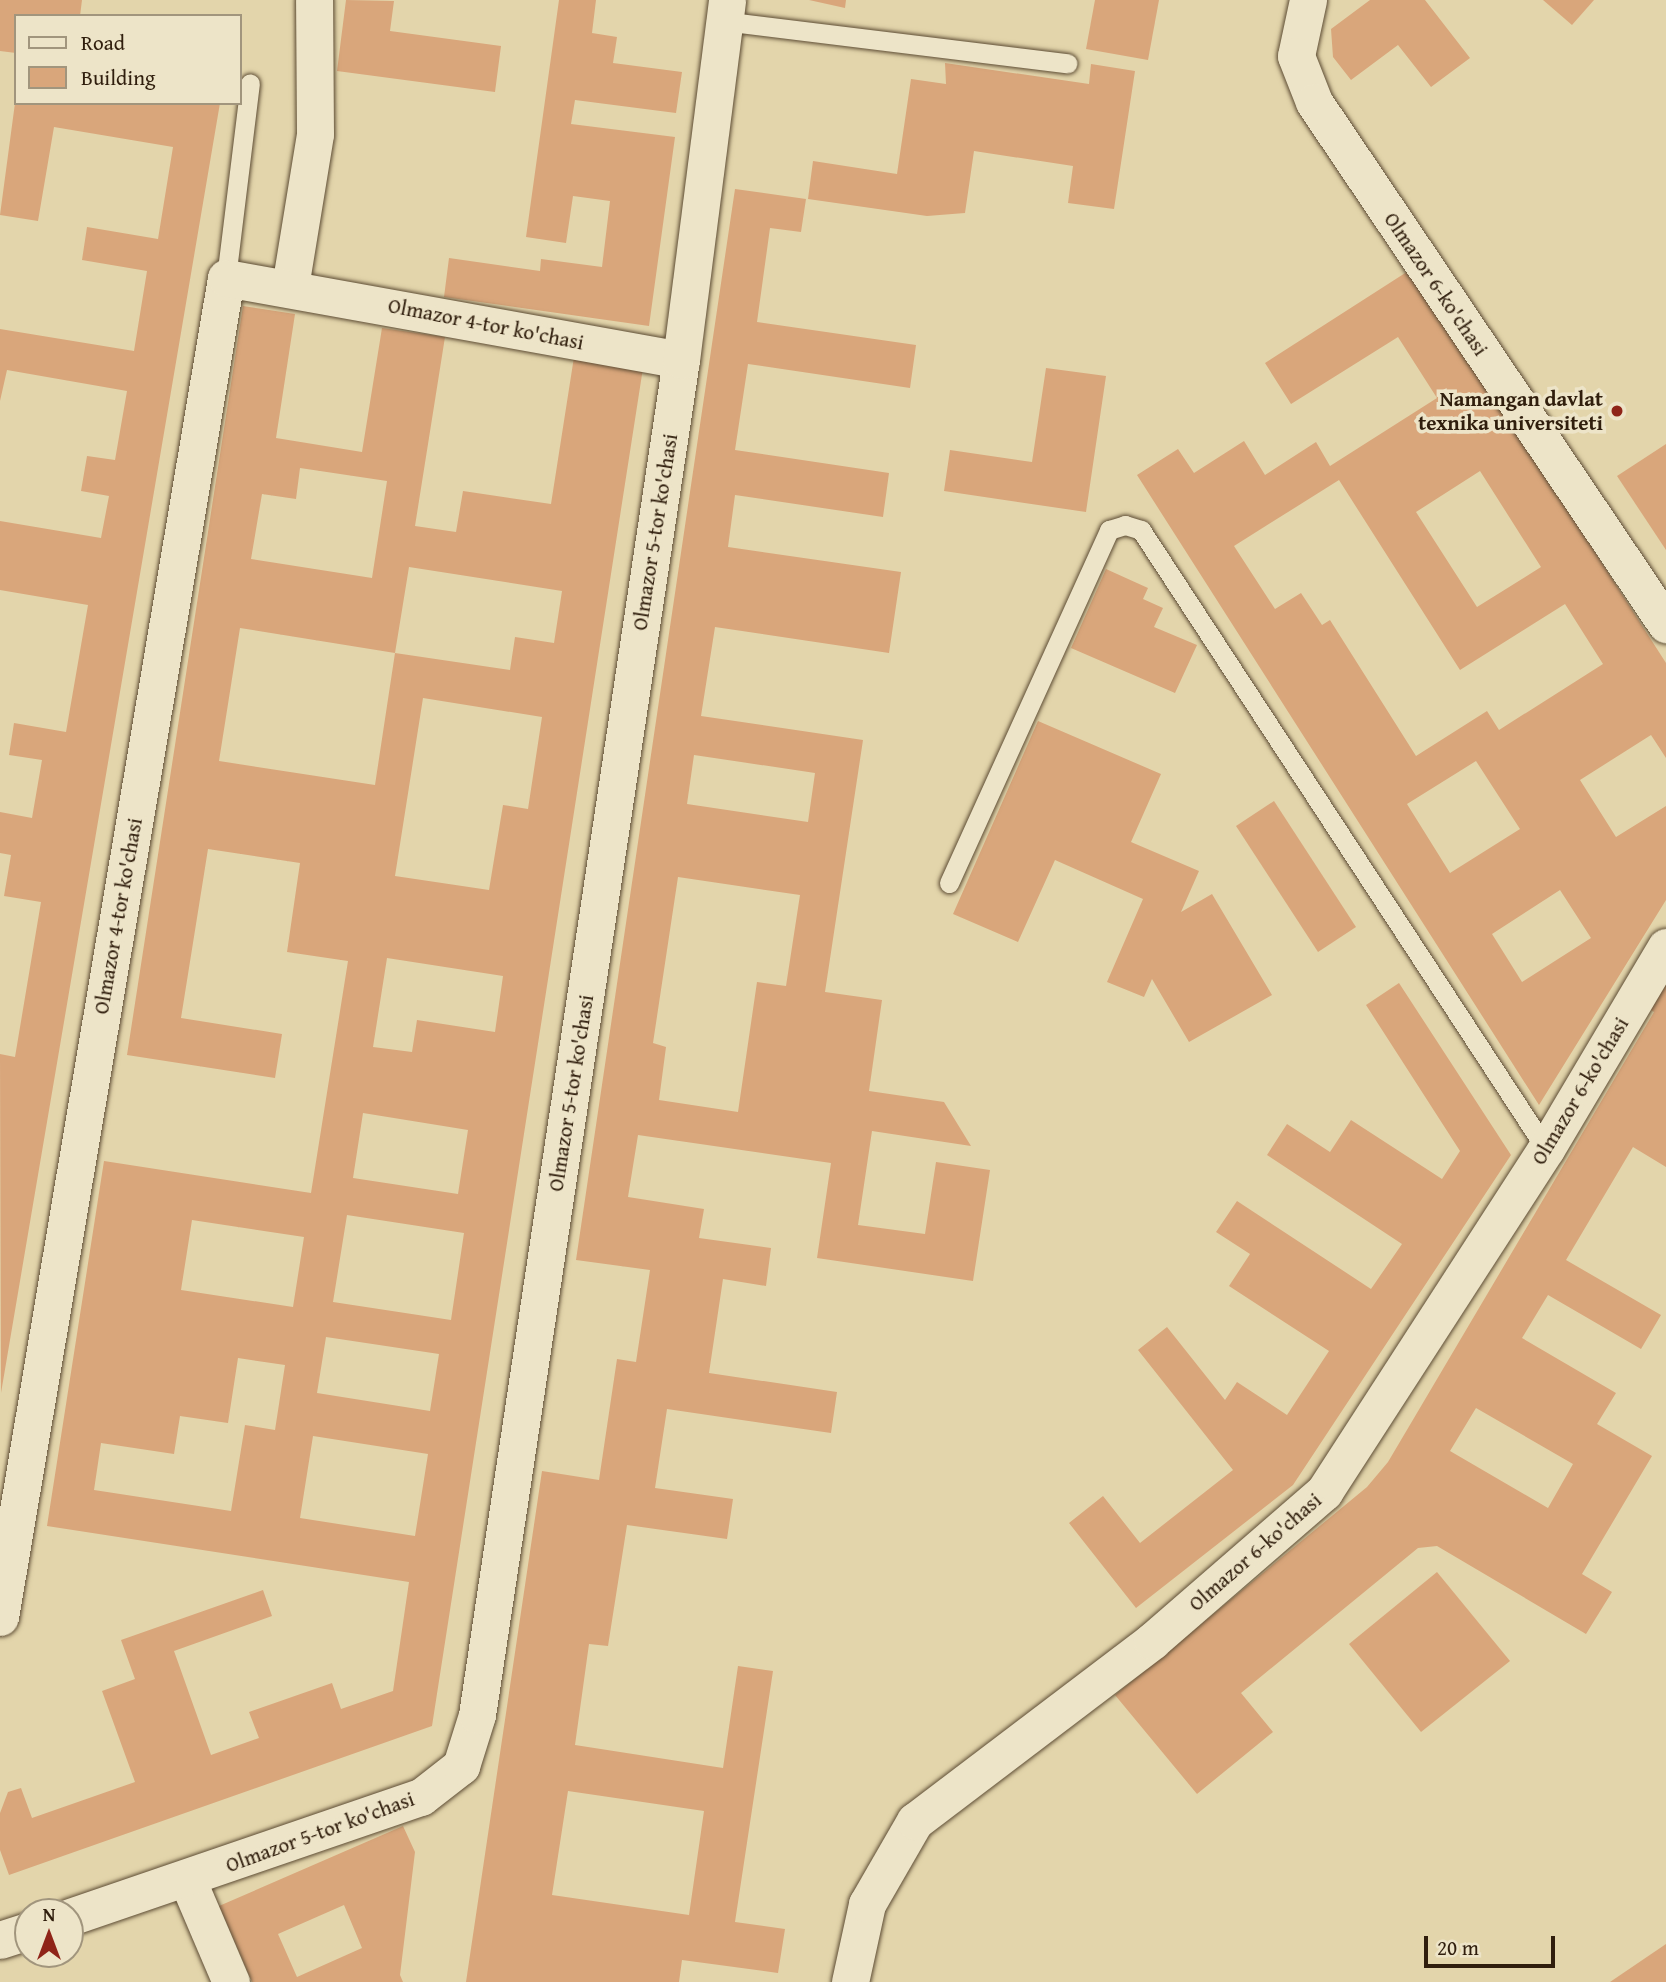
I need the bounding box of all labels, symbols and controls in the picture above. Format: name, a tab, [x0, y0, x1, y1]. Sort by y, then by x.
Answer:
legend	[14, 14, 242, 105]
text: Road	[81, 27, 125, 58]
text: Building	[81, 62, 155, 93]
street label: Olmazor 6-ko'chasi	[1379, 208, 1493, 360]
street label: Olmazor 4-tor ko'chasi	[386, 293, 586, 355]
place label: Namangan davlat texnika universiteti	[1418, 386, 1603, 436]
marker: Namangan davlat texnika universiteti	[1609, 403, 1625, 419]
street label: Olmazor 5-tor ko'chasi	[627, 432, 683, 632]
street label: Olmazor 4-tor ko'chasi	[88, 816, 148, 1016]
street label: Olmazor 5-tor ko'chasi	[543, 993, 599, 1193]
street label: Olmazor 6-ko'chasi	[1526, 1013, 1634, 1169]
street label: Olmazor 6-ko'chasi	[1184, 1488, 1326, 1616]
street label: Olmazor 5-tor ko'chasi	[222, 1786, 418, 1878]
north arrow	[14, 1898, 84, 1968]
text: N	[43, 1900, 55, 1928]
scale bar	[1428, 1923, 1559, 1967]
text: 20 m	[1437, 1932, 1479, 1963]

